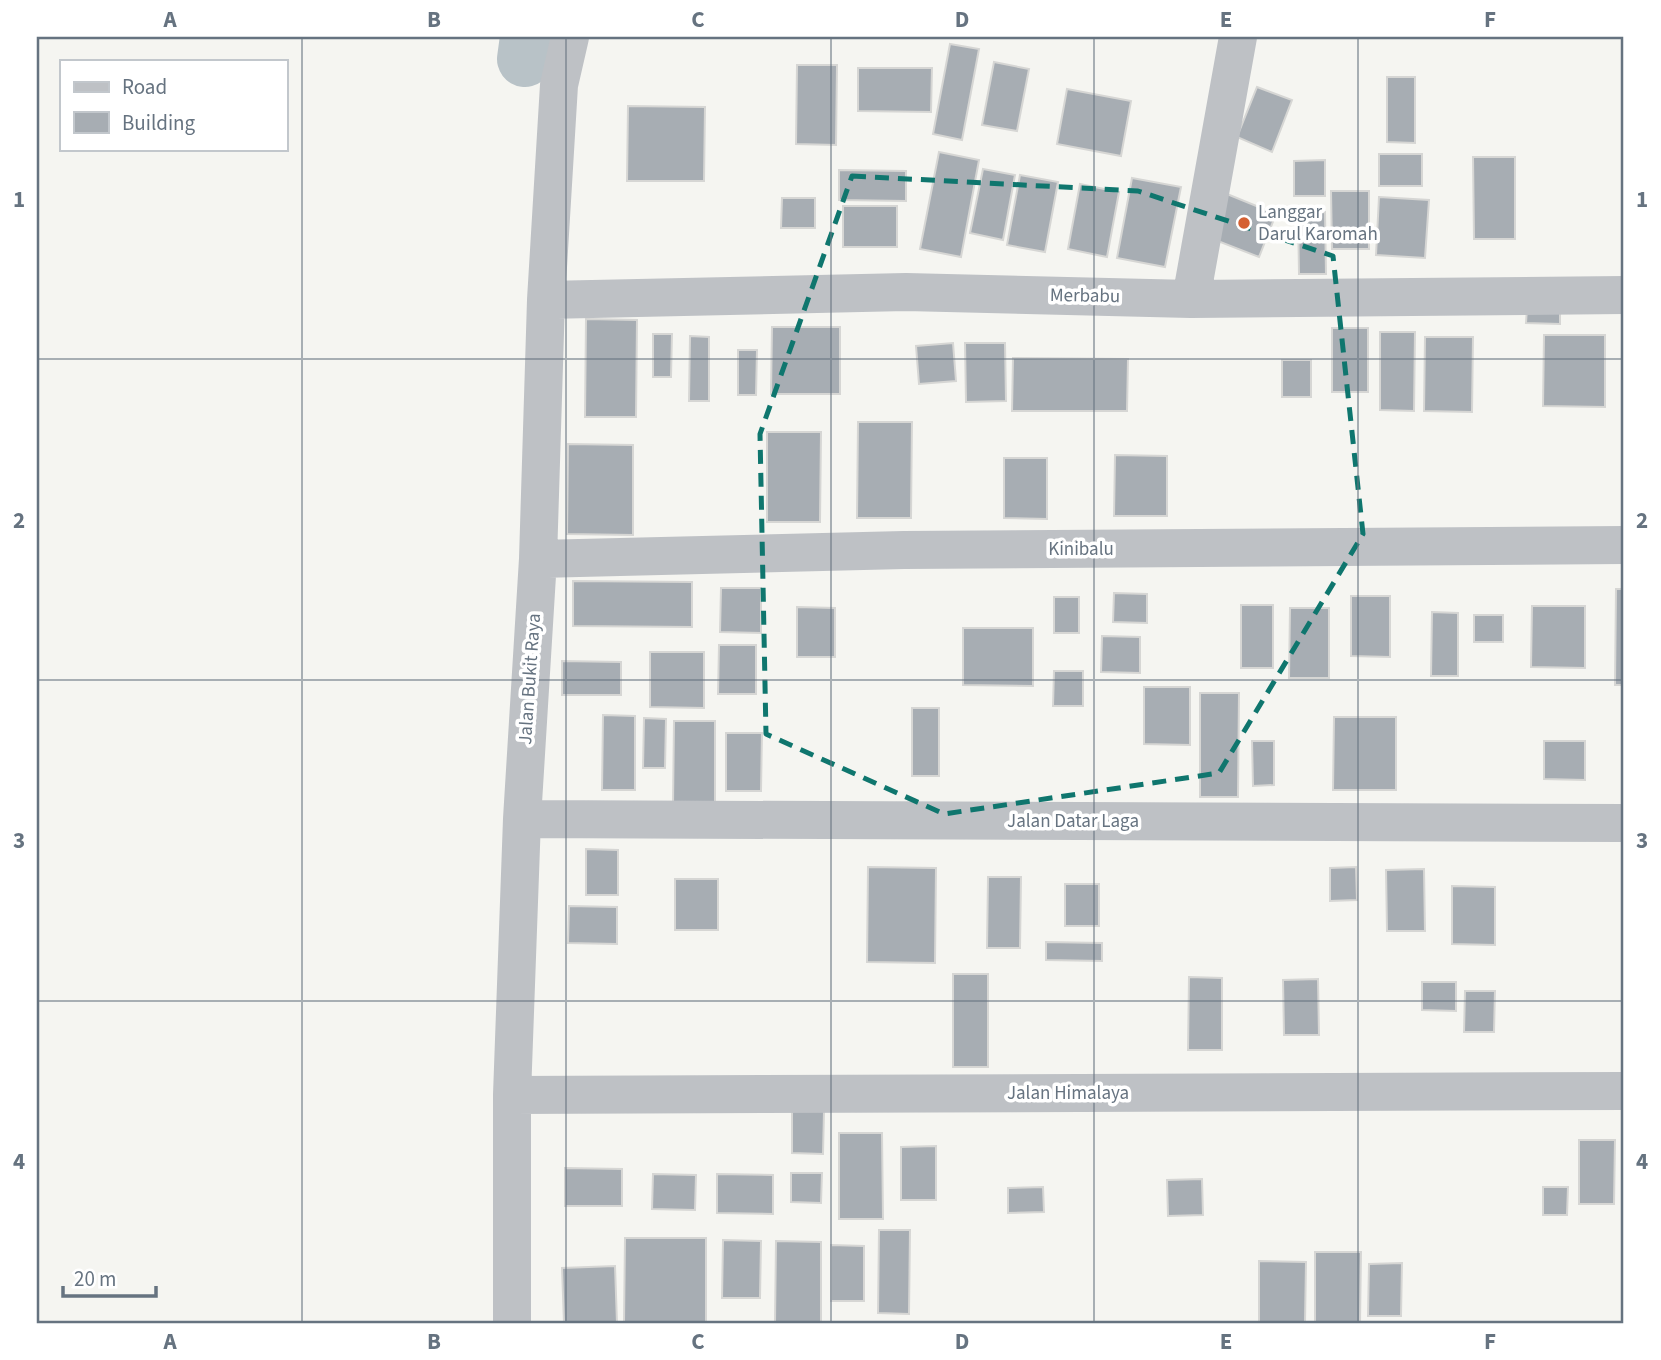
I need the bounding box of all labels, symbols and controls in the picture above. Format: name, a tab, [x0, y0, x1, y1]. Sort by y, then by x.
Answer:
text: A	[162, 3, 177, 36]
text: B	[427, 3, 441, 36]
text: C	[691, 3, 705, 36]
text: D	[955, 3, 969, 36]
text: E	[1220, 3, 1232, 36]
text: F	[1484, 3, 1496, 36]
legend	[60, 60, 287, 150]
text: Road	[122, 72, 167, 102]
text: Building	[122, 108, 196, 138]
text: 1	[13, 183, 25, 216]
text: 1	[1636, 183, 1648, 216]
place label: Langgar Darul Karomah	[1258, 199, 1378, 248]
marker: Langgar Darul Karomah	[1236, 215, 1252, 231]
street label: Merbabu	[1050, 282, 1120, 310]
text: 2	[13, 504, 25, 537]
text: 2	[1636, 504, 1648, 537]
street label: Kinibalu	[1048, 536, 1114, 563]
street label: Jalan Bukit Raya	[512, 612, 548, 746]
street label: Jalan Datar Laga	[1007, 808, 1139, 835]
text: 3	[13, 824, 25, 857]
text: 3	[1636, 824, 1648, 857]
street label: Jalan Himalaya	[1007, 1080, 1129, 1107]
text: 4	[13, 1145, 25, 1178]
text: 4	[1636, 1145, 1648, 1178]
scale bar	[63, 1255, 156, 1299]
text: 20 m	[74, 1264, 116, 1294]
text: A	[162, 1325, 177, 1358]
text: B	[427, 1325, 441, 1358]
text: C	[691, 1325, 705, 1358]
text: D	[955, 1325, 969, 1358]
text: E	[1220, 1325, 1232, 1358]
text: F	[1484, 1325, 1496, 1358]

